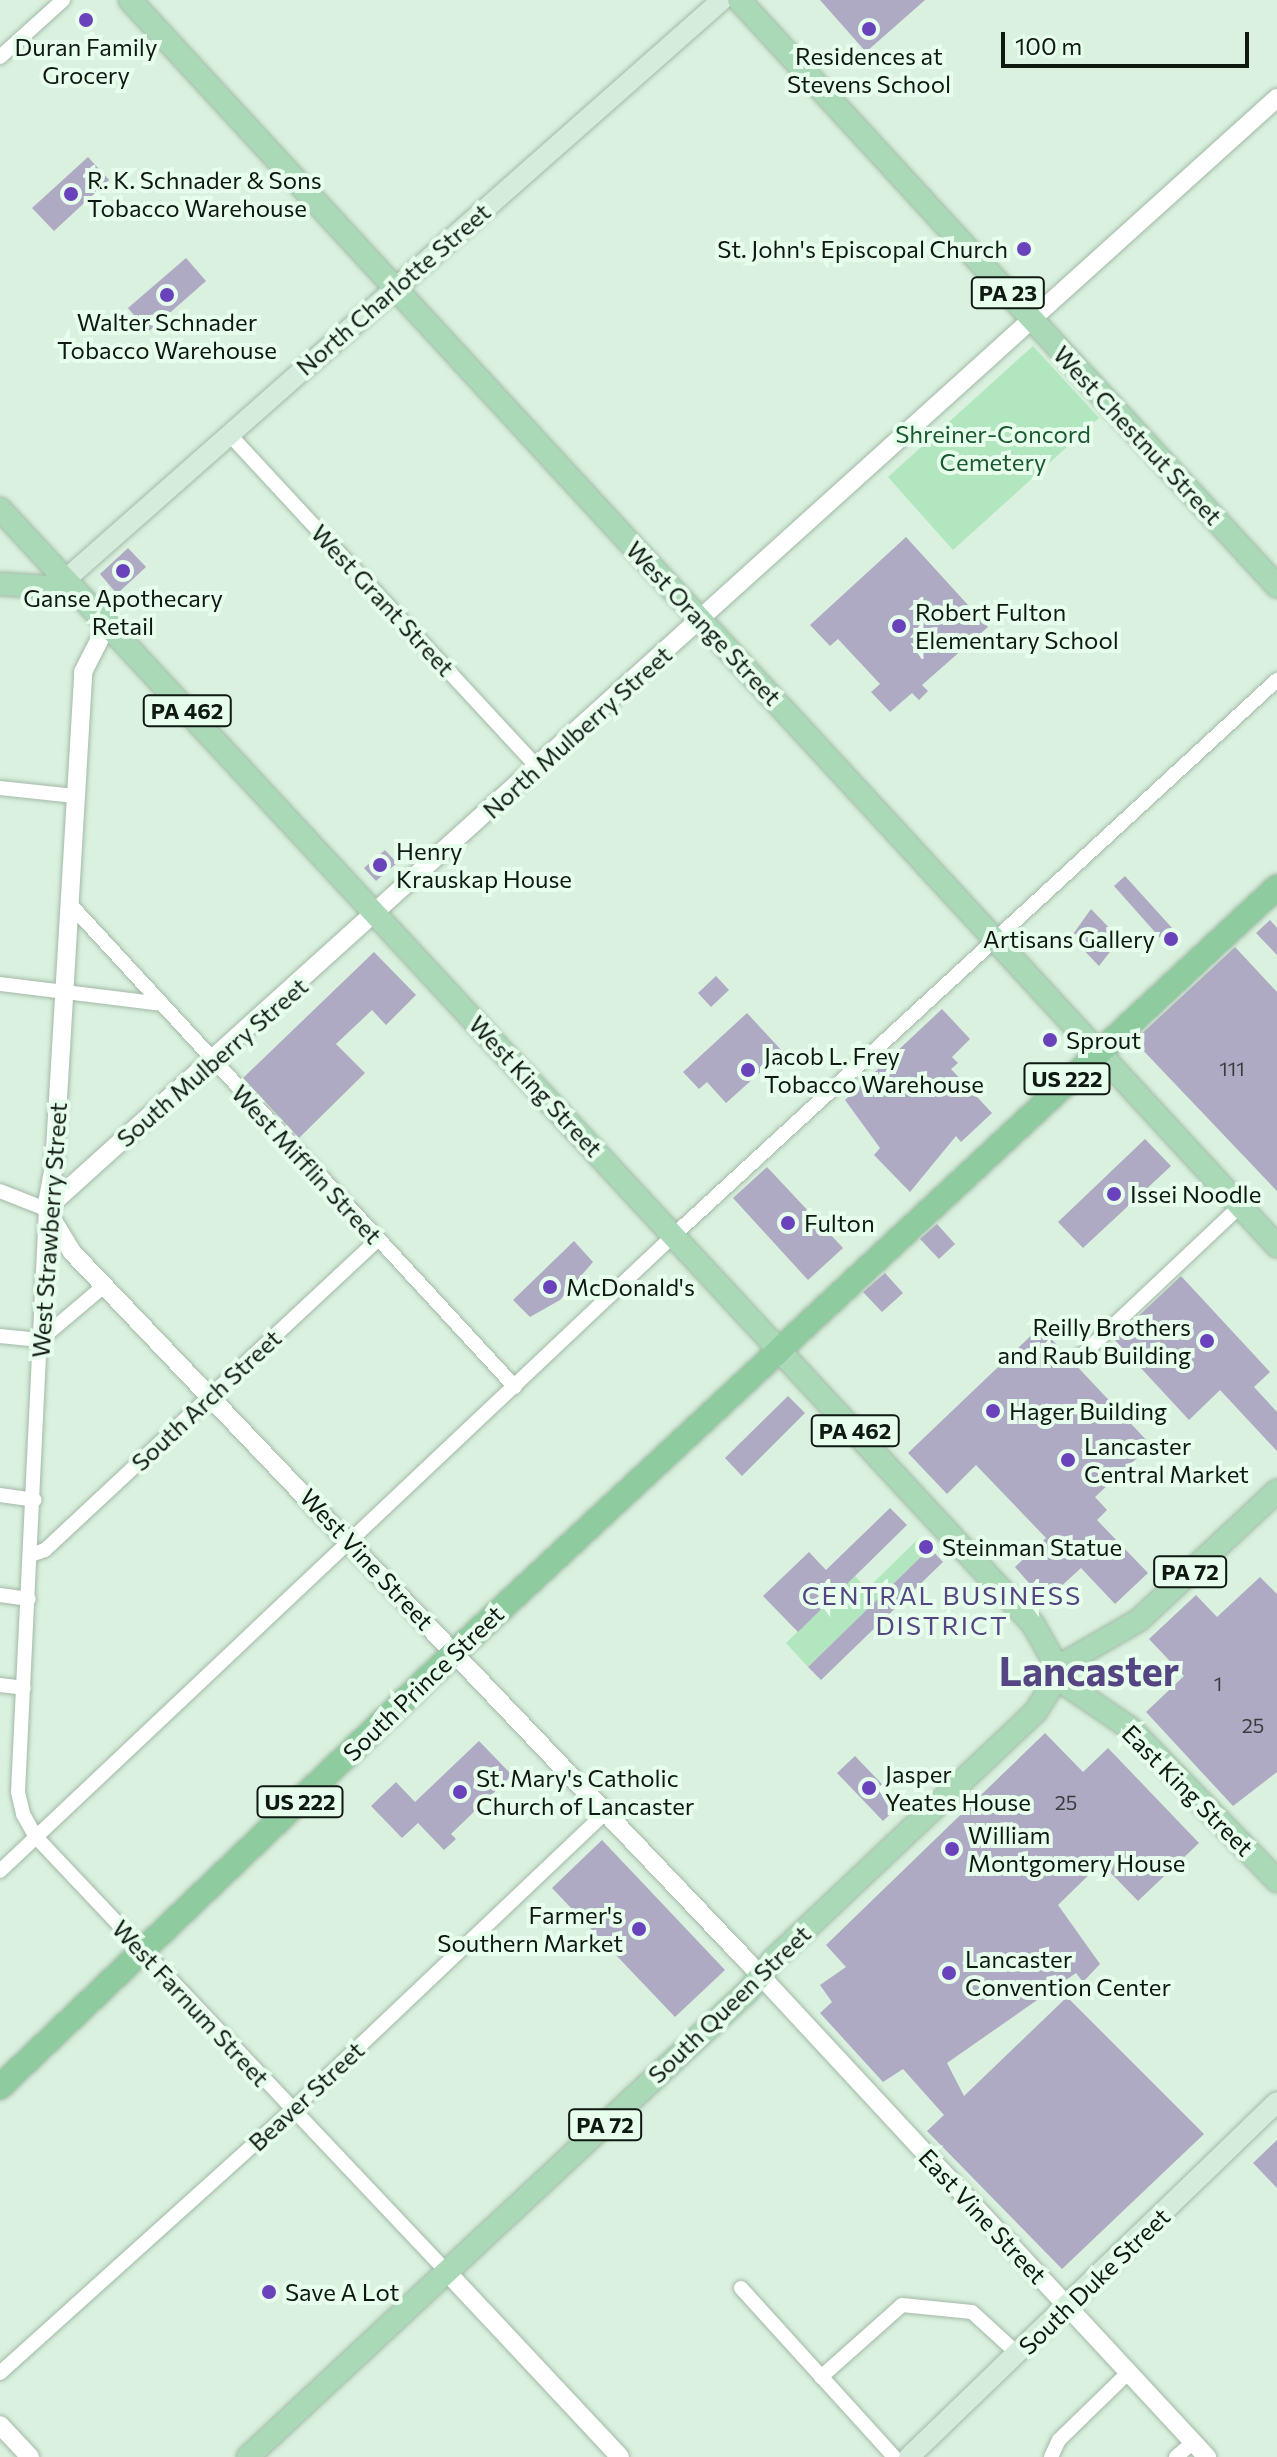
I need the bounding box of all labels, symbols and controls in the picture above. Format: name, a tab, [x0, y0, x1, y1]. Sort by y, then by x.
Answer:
marker: Duran Family Grocery	[77, 11, 95, 29]
scale bar	[1005, 16, 1253, 66]
marker: Residences at Stevens School	[860, 20, 878, 38]
text: 100 m	[1015, 31, 1082, 60]
place label: Duran Family Grocery	[15, 33, 157, 89]
place label: Residences at Stevens School	[787, 42, 951, 98]
place label: R. K. Schnader & Sons Tobacco Warehouse	[87, 166, 322, 222]
marker: R. K. Schnader & Sons Tobacco Warehouse	[62, 185, 80, 203]
street label: North Charlotte Street	[290, 197, 496, 381]
place label: St. John's Episcopal Church	[717, 235, 1008, 263]
marker: St. John's Episcopal Church	[1015, 240, 1033, 258]
road number: PA 23	[970, 275, 1046, 311]
marker: Walter Schnader Tobacco Warehouse	[158, 286, 176, 304]
place label: Walter Schnader Tobacco Warehouse	[57, 308, 277, 364]
street label: West Chestnut Street	[1048, 340, 1228, 530]
park label: Shreiner-Concord Cemetery	[895, 420, 1091, 476]
street label: West Grant Street	[306, 518, 460, 682]
street label: West Orange Street	[621, 535, 787, 711]
marker: Ganse Apothecary Retail	[114, 562, 132, 580]
place label: Ganse Apothecary Retail	[23, 584, 223, 640]
place label: Robert Fulton Elementary School	[915, 598, 1119, 654]
marker: Robert Fulton Elementary School	[890, 617, 908, 635]
street label: North Mulberry Street	[477, 640, 677, 824]
road number: PA 462	[141, 693, 233, 729]
place label: Henry Krauskap House	[396, 837, 572, 893]
marker: Henry Krauskap House	[371, 856, 389, 874]
place label: Artisans Gallery	[983, 925, 1155, 953]
marker: Artisans Gallery	[1162, 930, 1180, 948]
street label: South Mulberry Street	[111, 971, 313, 1153]
street label: West King Street	[463, 1010, 609, 1162]
place label: Sprout	[1066, 1026, 1141, 1054]
marker: Sprout	[1041, 1031, 1059, 1049]
place label: Jacob L. Frey Tobacco Warehouse	[764, 1042, 984, 1098]
house number: 111	[1219, 1056, 1245, 1080]
marker: Jacob L. Frey Tobacco Warehouse	[739, 1061, 757, 1079]
road number: US 222	[1023, 1061, 1111, 1097]
street label: West Mifflin Street	[226, 1079, 388, 1249]
street label: West Strawberry Street	[26, 1101, 72, 1359]
place label: Issei Noodle	[1130, 1180, 1261, 1208]
marker: Issei Noodle	[1105, 1185, 1123, 1203]
place label: Fulton	[804, 1209, 875, 1237]
marker: Fulton	[779, 1214, 797, 1232]
place label: McDonald's	[566, 1273, 695, 1301]
marker: McDonald's	[541, 1278, 559, 1296]
place label: Reilly Brothers and Raub Building	[998, 1313, 1191, 1369]
street label: South Arch Street	[125, 1323, 287, 1477]
marker: Reilly Brothers and Raub Building	[1198, 1332, 1216, 1350]
place label: Hager Building	[1009, 1397, 1167, 1425]
marker: Hager Building	[984, 1402, 1002, 1420]
road number: PA 462	[809, 1413, 901, 1449]
place label: Lancaster Central Market	[1084, 1432, 1249, 1488]
marker: Lancaster Central Market	[1059, 1451, 1077, 1469]
street label: West Vine Street	[294, 1483, 440, 1635]
place label: Steinman Statue	[942, 1533, 1122, 1561]
marker: Steinman Statue	[917, 1538, 935, 1556]
road number: PA 72	[1152, 1554, 1228, 1590]
district label: CENTRAL BUSINESS DISTRICT	[802, 1579, 1082, 1640]
street label: South Prince Street	[337, 1599, 509, 1767]
district label: Lancaster	[999, 1646, 1179, 1694]
house number: 1	[1214, 1671, 1222, 1695]
house number: 25	[1242, 1713, 1264, 1737]
street label: East King Street	[1116, 1718, 1260, 1862]
place label: Jasper Yeates House	[885, 1760, 1031, 1816]
place label: St. Mary's Catholic Church of Lancaster	[476, 1764, 694, 1820]
marker: Jasper Yeates House	[860, 1779, 878, 1797]
marker: St. Mary's Catholic Church of Lancaster	[451, 1783, 469, 1801]
road number: US 222	[256, 1784, 344, 1820]
house number: 25	[1055, 1790, 1077, 1814]
place label: William Montgomery House	[968, 1821, 1185, 1877]
marker: William Montgomery House	[943, 1840, 961, 1858]
place label: Farmer's Southern Market	[437, 1901, 623, 1957]
street label: West Farnum Street	[107, 1914, 275, 2092]
street label: South Queen Street	[642, 1919, 816, 2089]
marker: Farmer's Southern Market	[630, 1920, 648, 1938]
place label: Lancaster Convention Center	[965, 1945, 1171, 2001]
marker: Lancaster Convention Center	[940, 1964, 958, 1982]
street label: Beaver Street	[242, 2035, 370, 2157]
road number: PA 72	[567, 2107, 643, 2143]
street label: East Vine Street	[913, 2143, 1053, 2289]
street label: South Duke Street	[1013, 2202, 1175, 2360]
place label: Save A Lot	[285, 2278, 399, 2306]
marker: Save A Lot	[260, 2283, 278, 2301]

